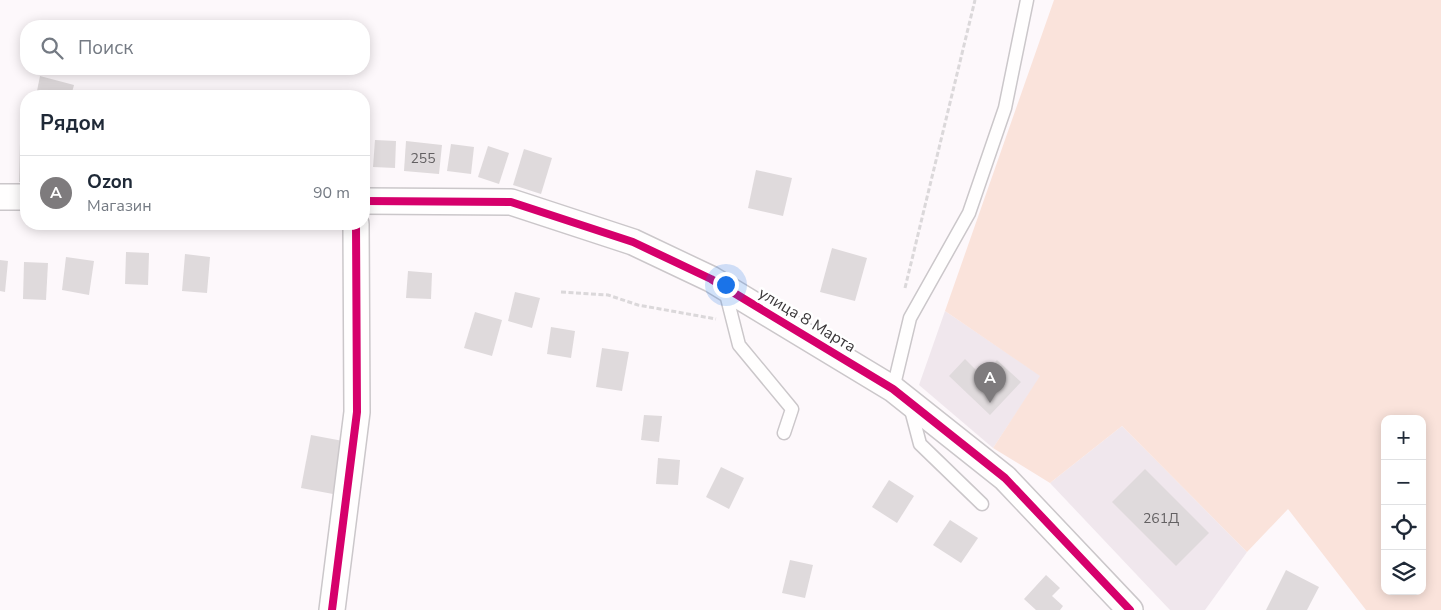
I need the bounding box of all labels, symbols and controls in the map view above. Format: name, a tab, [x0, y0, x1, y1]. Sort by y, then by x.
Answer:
search box	[20, 20, 370, 75]
icon: search	[38, 34, 66, 62]
text: Поиск	[78, 35, 133, 61]
text: Рядом	[40, 109, 105, 137]
house number: 255	[410, 149, 436, 168]
text: Ozon	[87, 169, 133, 195]
text: A	[50, 182, 62, 204]
text: 90 m	[313, 182, 350, 204]
text: Магазин	[87, 195, 152, 217]
your location	[713, 272, 739, 298]
street label: улица 8 Марта	[754, 282, 860, 358]
pin: A	[974, 362, 1006, 403]
map controls	[1381, 415, 1426, 595]
button: +	[1381, 415, 1426, 460]
button: −	[1381, 460, 1426, 505]
button: locate	[1381, 505, 1426, 550]
house number: 261Д	[1143, 509, 1179, 528]
button: layers	[1381, 550, 1426, 595]

